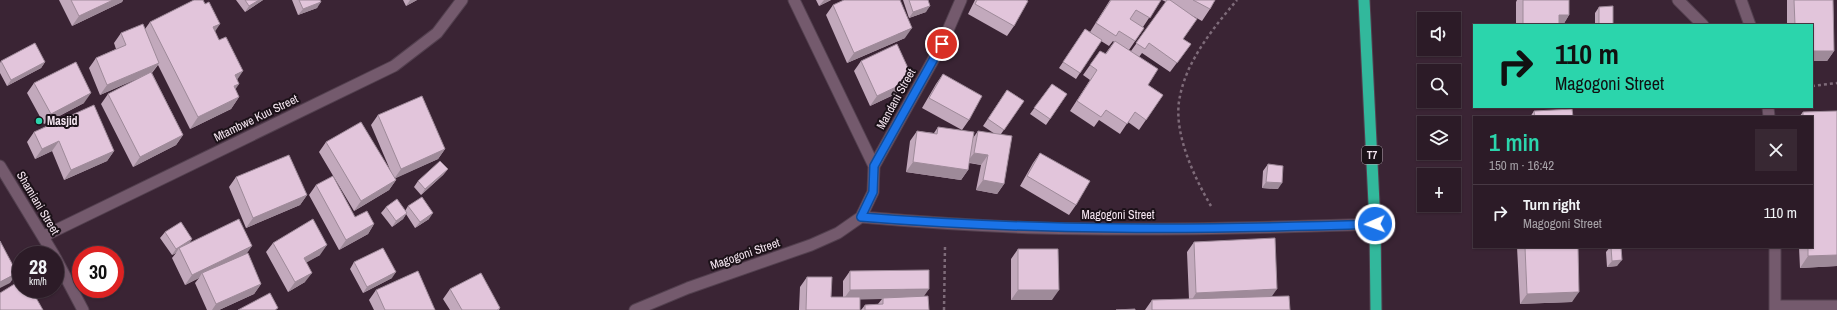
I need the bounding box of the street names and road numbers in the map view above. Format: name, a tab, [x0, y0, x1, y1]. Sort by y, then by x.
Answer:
street label: Mandani Street	[873, 65, 919, 132]
street label: Mtambwe Kuu Street	[211, 91, 301, 145]
road number: T7	[1362, 146, 1382, 164]
street label: Shamiani Street	[13, 168, 63, 238]
street label: Magogoni Street	[1082, 207, 1155, 223]
street label: Magogoni Street	[708, 235, 782, 273]

